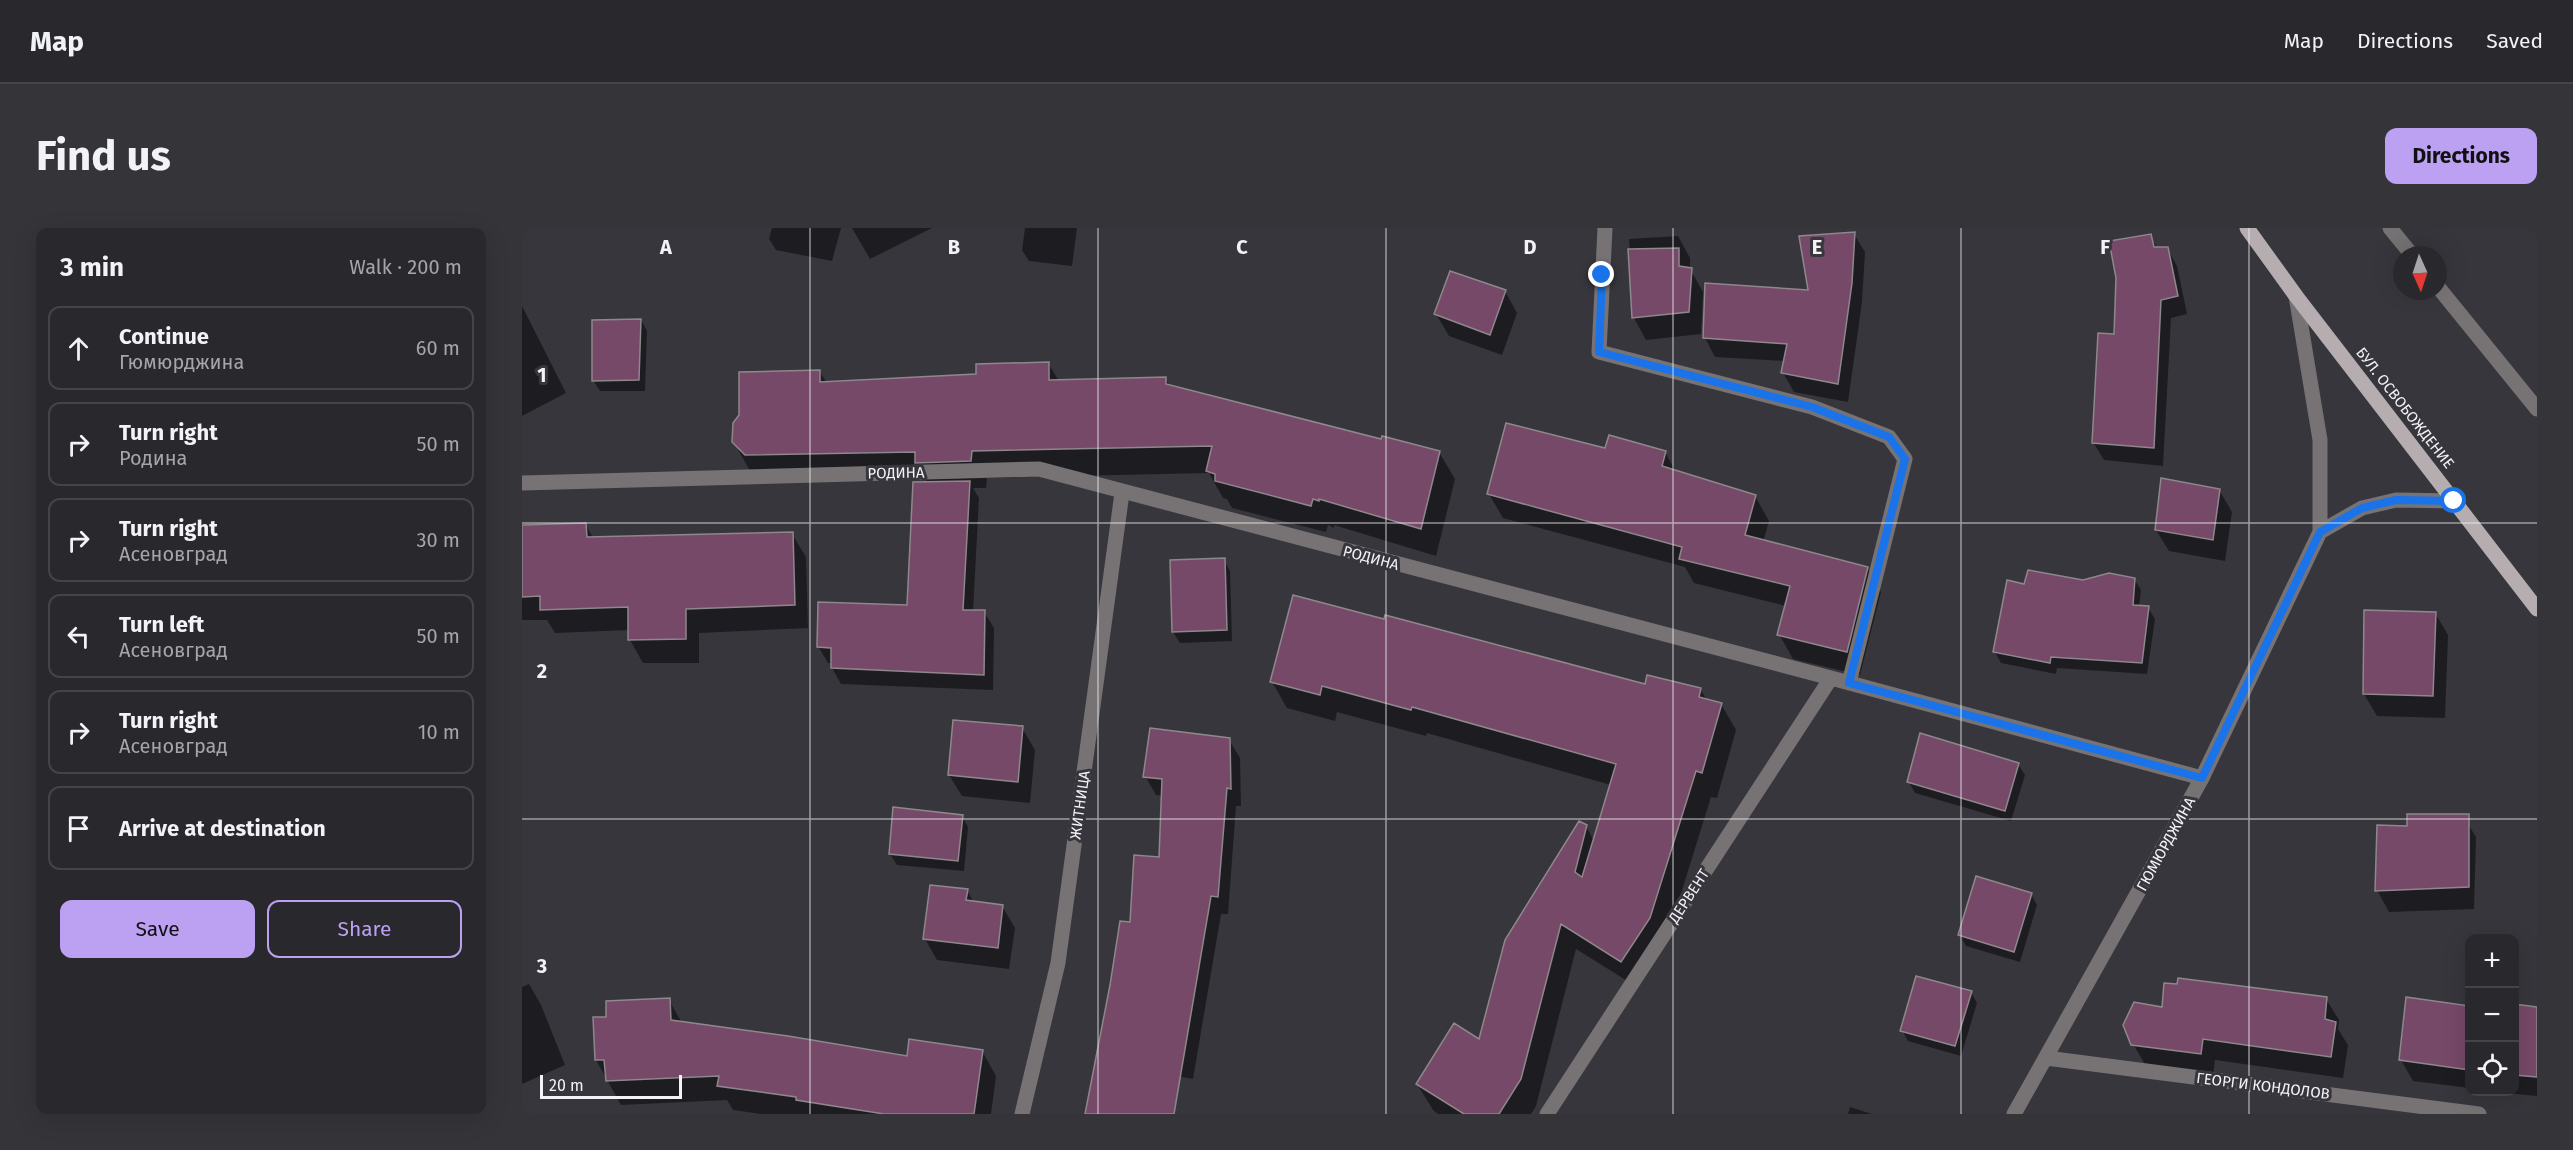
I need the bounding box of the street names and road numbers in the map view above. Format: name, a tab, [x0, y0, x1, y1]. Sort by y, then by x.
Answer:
street label: БУЛ. ОСВОБОЖДЕНИЕ	[2352, 344, 2458, 472]
street label: РОДИНА	[867, 463, 925, 482]
street label: РОДИНА	[1341, 542, 1401, 574]
street label: ЖИТНИЦА	[1066, 769, 1094, 841]
street label: ГЮМЮРДЖИНА	[2133, 794, 2199, 894]
street label: ДЕРВЕНТ	[1664, 865, 1713, 927]
street label: ГЕОРГИ КОНДОЛОВ	[2195, 1069, 2331, 1103]

